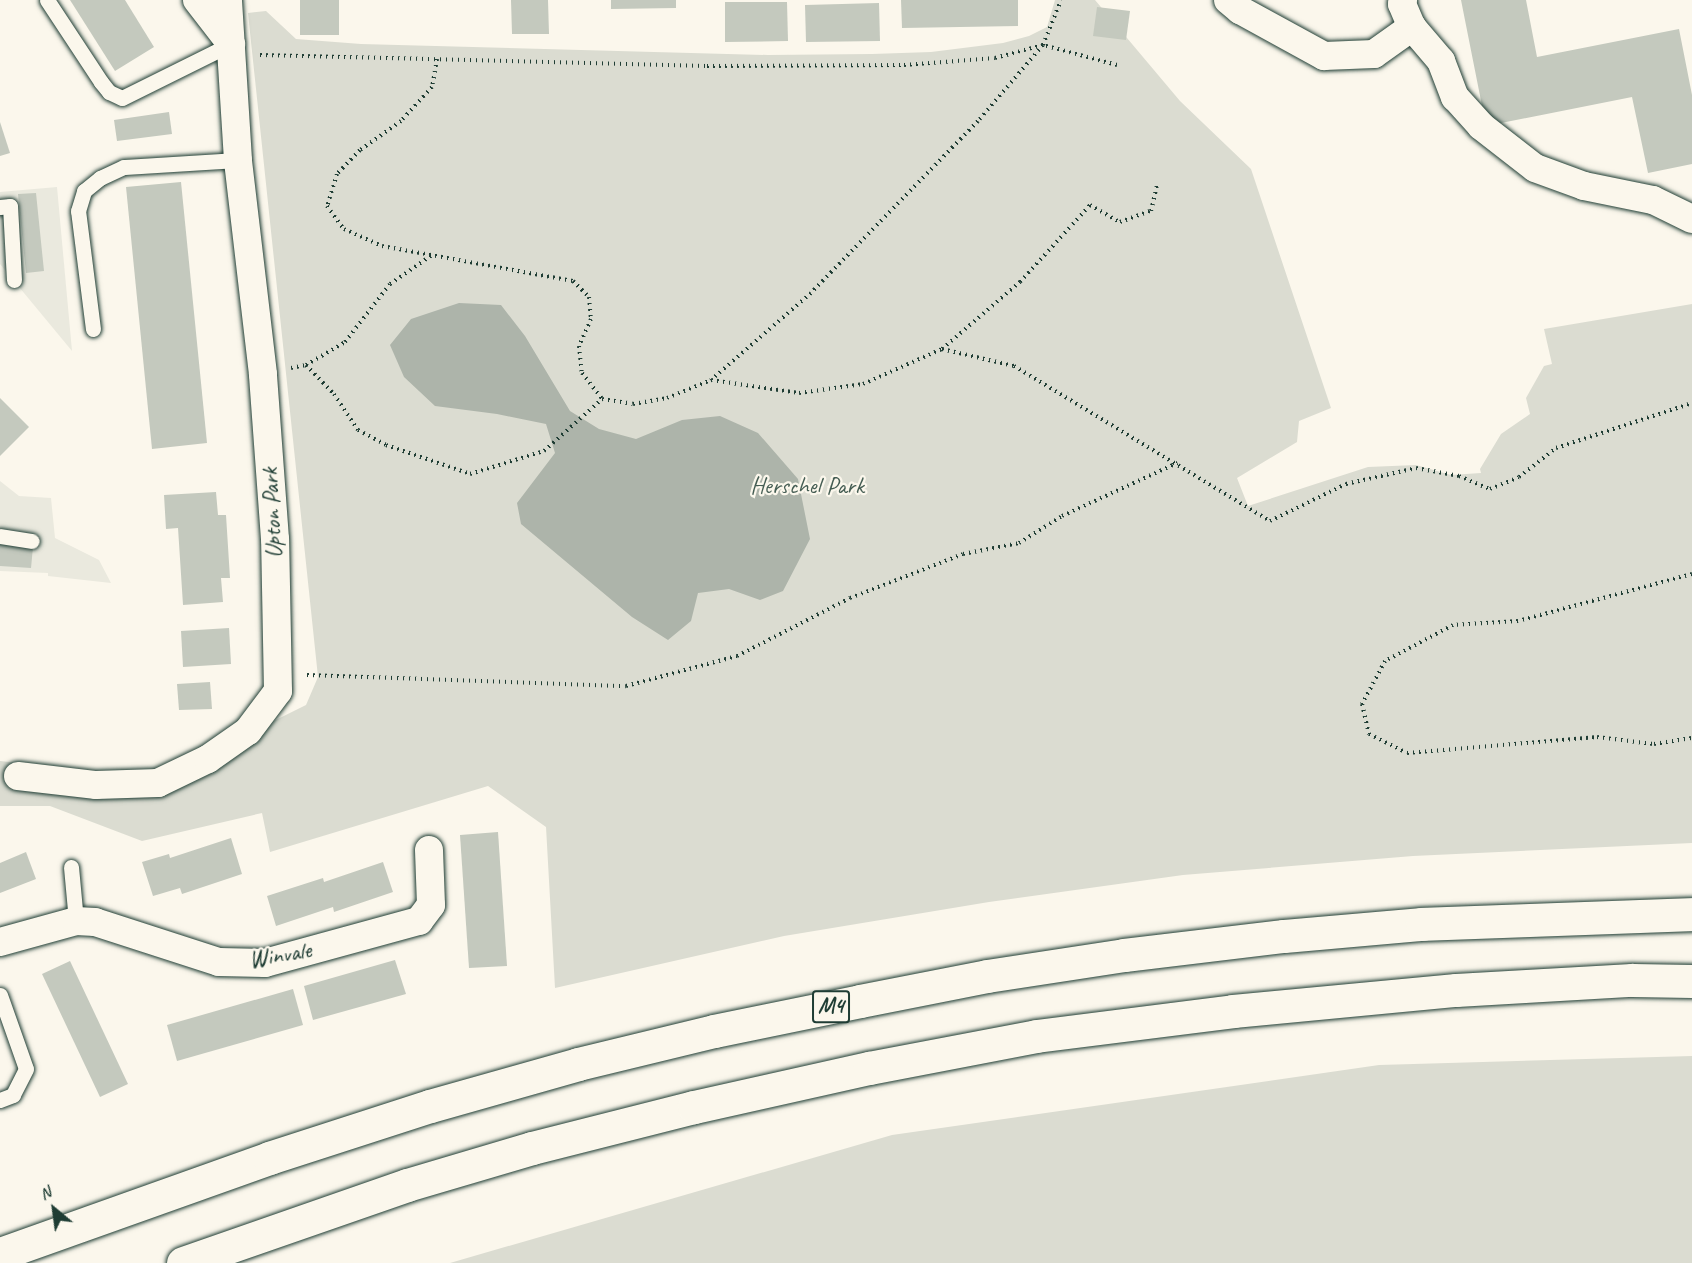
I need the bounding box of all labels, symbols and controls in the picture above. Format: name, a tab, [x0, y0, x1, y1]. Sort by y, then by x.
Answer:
street label: Upton Park	[255, 466, 289, 560]
park label: Herschel Park	[750, 472, 864, 500]
street label: Winvale	[247, 935, 313, 975]
road number: M4	[812, 988, 850, 1026]
north arrow	[24, 1179, 84, 1239]
text: N	[36, 1182, 54, 1204]

